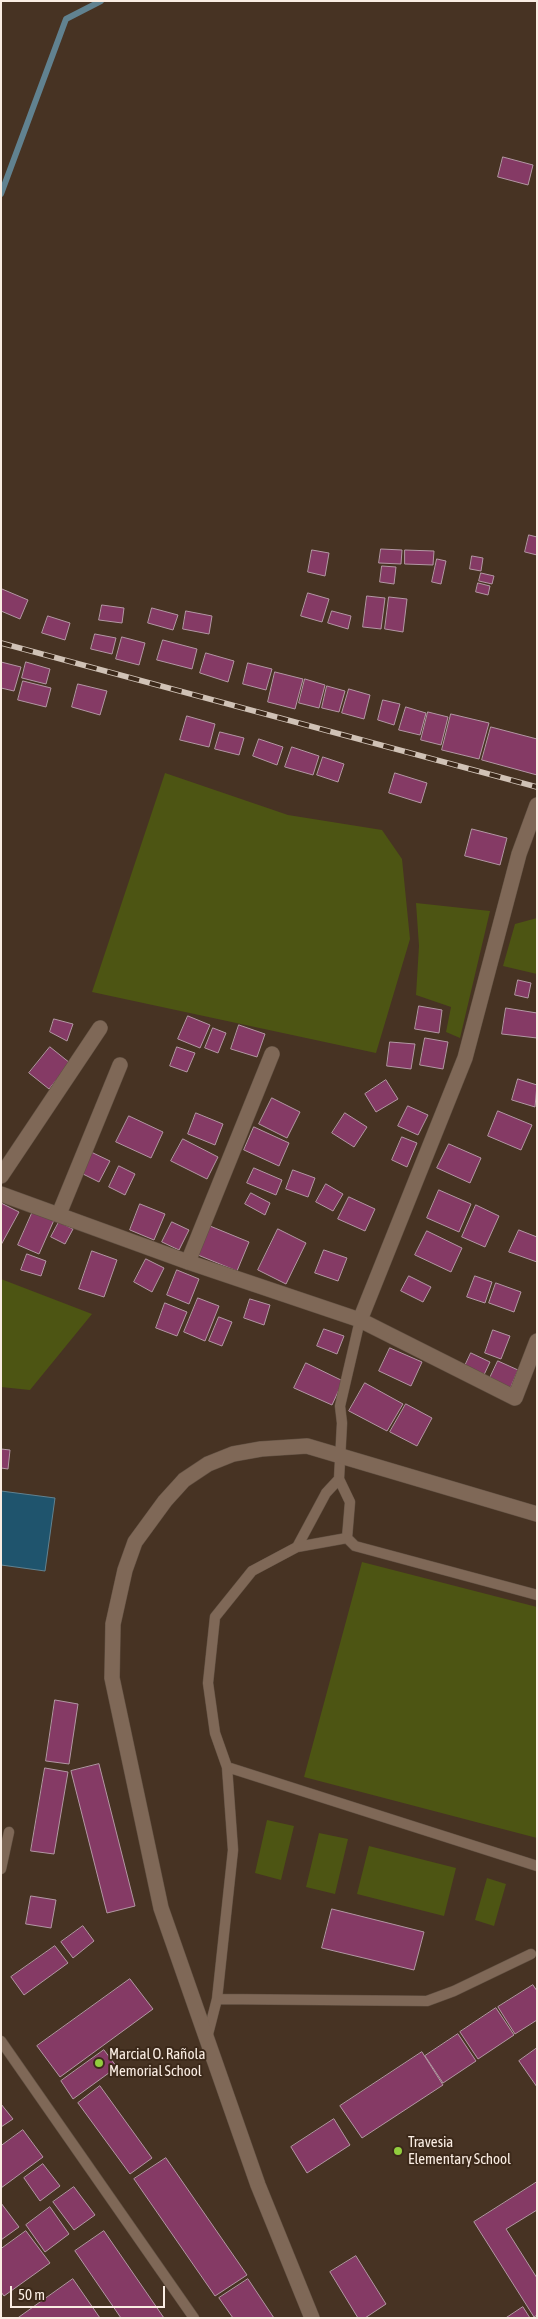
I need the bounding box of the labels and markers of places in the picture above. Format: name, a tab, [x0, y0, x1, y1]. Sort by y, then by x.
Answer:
place label: Marcial O. Rañola Memorial School	[109, 2045, 205, 2080]
marker: Marcial O. Rañola Memorial School	[93, 2057, 105, 2069]
place label: Travesia Elementary School	[408, 2133, 511, 2168]
marker: Travesia Elementary School	[392, 2145, 404, 2157]

